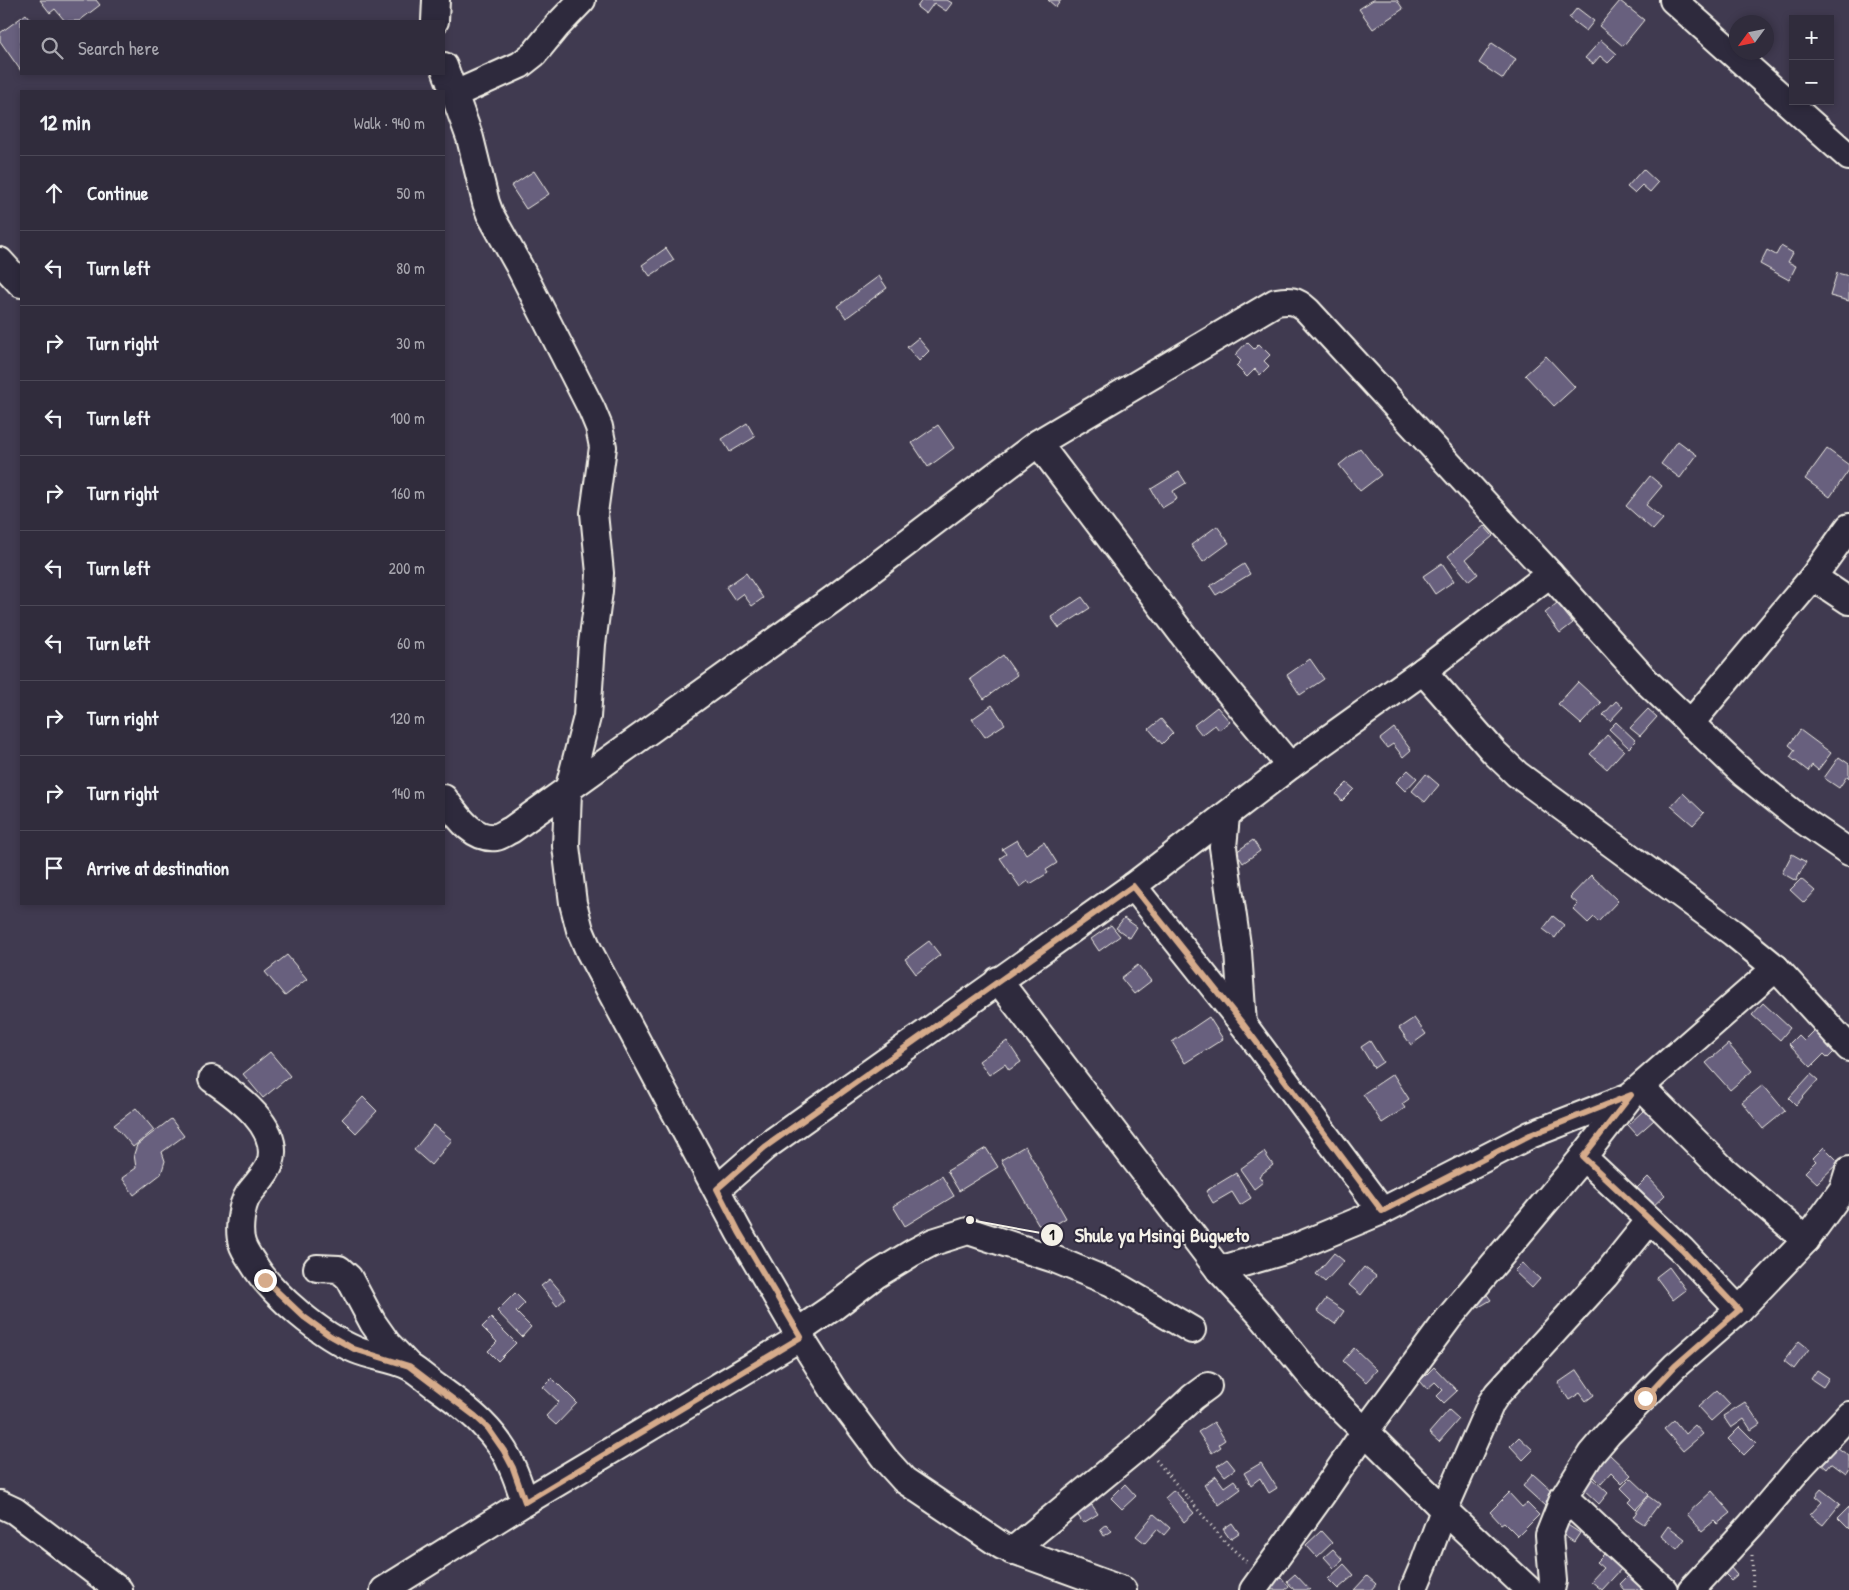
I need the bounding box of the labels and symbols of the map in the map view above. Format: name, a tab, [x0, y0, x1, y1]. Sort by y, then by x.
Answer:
north arrow	[1729, 15, 1774, 60]
callout: Shule ya Msingi Bugweto	[1040, 1217, 1259, 1252]
text: Shule ya Msingi Bugweto	[1075, 1221, 1249, 1249]
text: 1	[1049, 1224, 1055, 1245]
route end	[254, 1269, 277, 1292]
route start	[1634, 1387, 1657, 1410]

